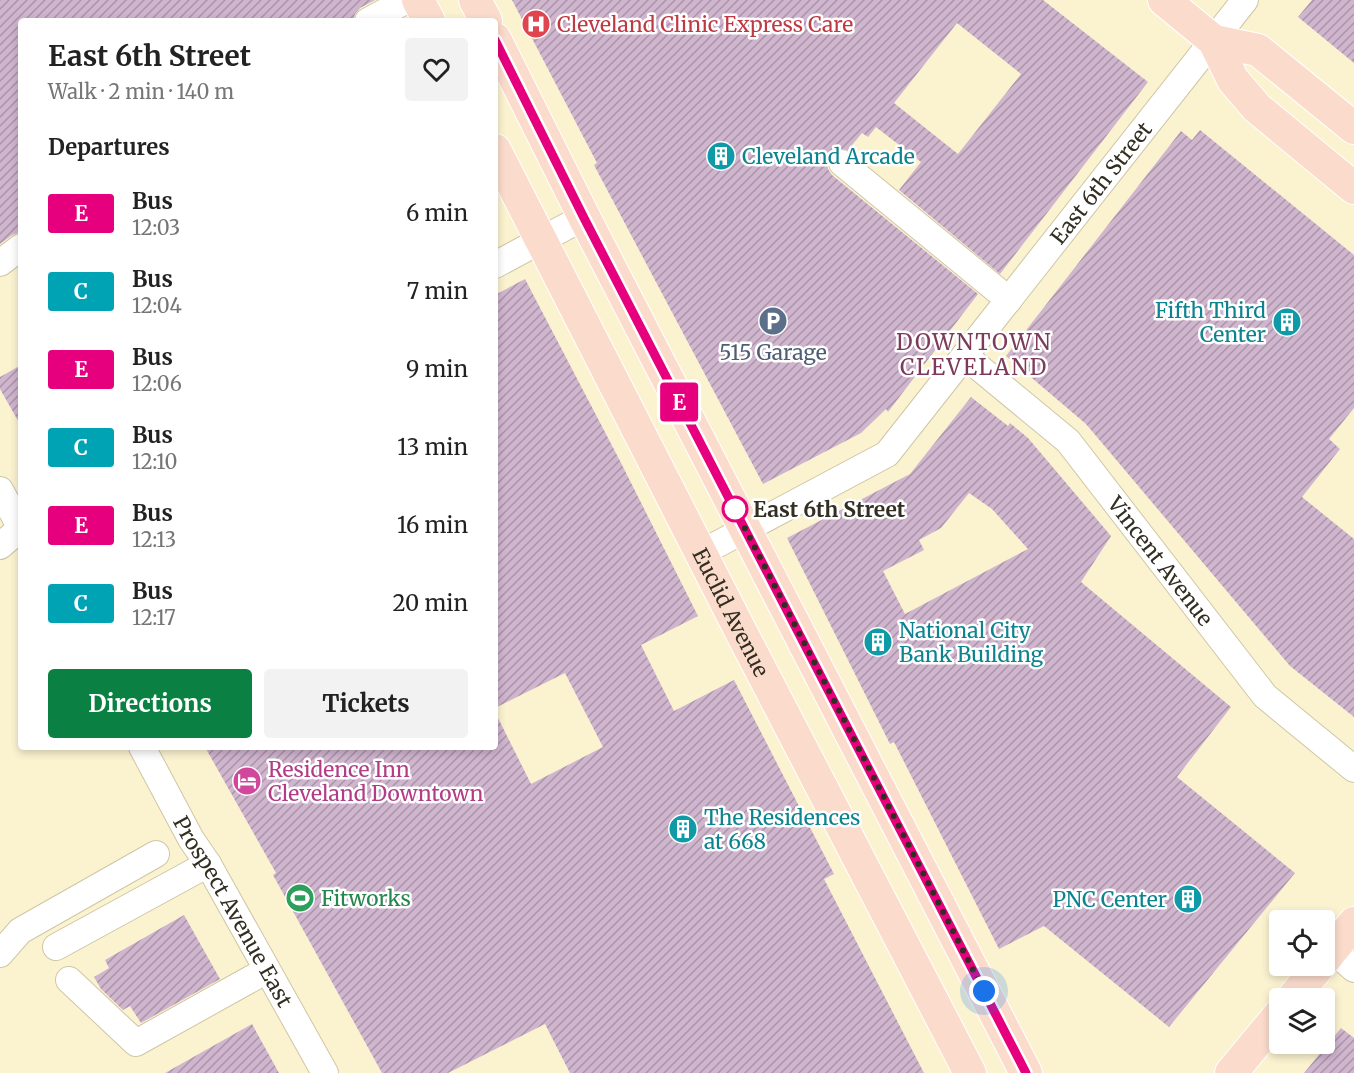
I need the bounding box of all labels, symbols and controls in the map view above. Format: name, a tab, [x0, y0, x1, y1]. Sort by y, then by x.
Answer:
hospital icon: Cleveland Clinic Express Care	[520, 8, 552, 40]
place label: Cleveland Clinic Express Care	[557, 11, 853, 38]
text: East 6th Street	[48, 38, 251, 74]
button: heart	[405, 38, 468, 101]
text: Walk · 2 min · 140 m	[48, 79, 234, 104]
street label: East 6th Street	[1044, 116, 1157, 250]
text: Departures	[48, 133, 170, 161]
building icon: Cleveland Arcade	[705, 140, 737, 172]
place label: Cleveland Arcade	[742, 143, 915, 170]
text: Bus	[132, 187, 173, 215]
text: 6 min	[406, 199, 468, 227]
text: E	[74, 200, 88, 227]
text: 12:03	[132, 215, 180, 240]
text: Bus	[132, 265, 173, 293]
text: 7 min	[407, 277, 468, 305]
text: C	[74, 278, 88, 305]
text: 12:04	[132, 293, 182, 318]
place label: Fifth Third Center	[1155, 297, 1266, 348]
parking icon: 515 Garage	[757, 305, 789, 337]
building icon: Fifth Third Center	[1271, 306, 1303, 338]
district label: DOWNTOWN CLEVELAND	[896, 328, 1052, 381]
place label: 515 Garage	[719, 339, 827, 366]
text: Bus	[132, 343, 173, 371]
text: 9 min	[406, 355, 468, 383]
text: E	[74, 356, 88, 383]
text: 12:06	[132, 371, 182, 396]
line badge: E	[660, 382, 698, 422]
text: E	[672, 389, 686, 416]
text: Bus	[132, 421, 173, 449]
text: 13 min	[397, 433, 468, 461]
text: C	[74, 434, 88, 461]
text: 12:10	[132, 449, 177, 474]
street label: Vincent Avenue	[1101, 490, 1219, 631]
marker: East 6th Street	[722, 496, 748, 522]
place label: East 6th Street	[753, 496, 906, 523]
text: Bus	[132, 499, 173, 527]
text: 16 min	[397, 511, 468, 539]
text: E	[74, 512, 88, 539]
text: 12:13	[132, 527, 176, 552]
street label: Euclid Avenue	[687, 543, 775, 681]
text: Bus	[132, 577, 173, 605]
text: 20 min	[392, 589, 468, 617]
text: C	[74, 590, 88, 617]
text: 12:17	[132, 605, 176, 630]
place label: National City Bank Building	[899, 617, 1044, 668]
building icon: National City Bank Building	[862, 626, 894, 658]
button: Directions	[48, 669, 252, 738]
button: Tickets	[264, 669, 468, 738]
place label: Residence Inn Cleveland Downtown	[268, 756, 483, 807]
hotel icon: Residence Inn Cleveland Downtown	[231, 765, 263, 797]
place label: The Residences at 668	[704, 804, 860, 855]
street label: Prospect Avenue East	[168, 811, 299, 1012]
building icon: The Residences at 668	[667, 813, 699, 845]
sports icon: Fitworks	[284, 882, 316, 914]
building icon: PNC Center	[1172, 883, 1204, 915]
place label: Fitworks	[321, 885, 411, 912]
place label: PNC Center	[1053, 886, 1167, 913]
map controls	[1269, 910, 1335, 1054]
button: locate	[1269, 910, 1335, 976]
your location	[969, 976, 999, 1006]
button: layers	[1269, 988, 1335, 1054]

